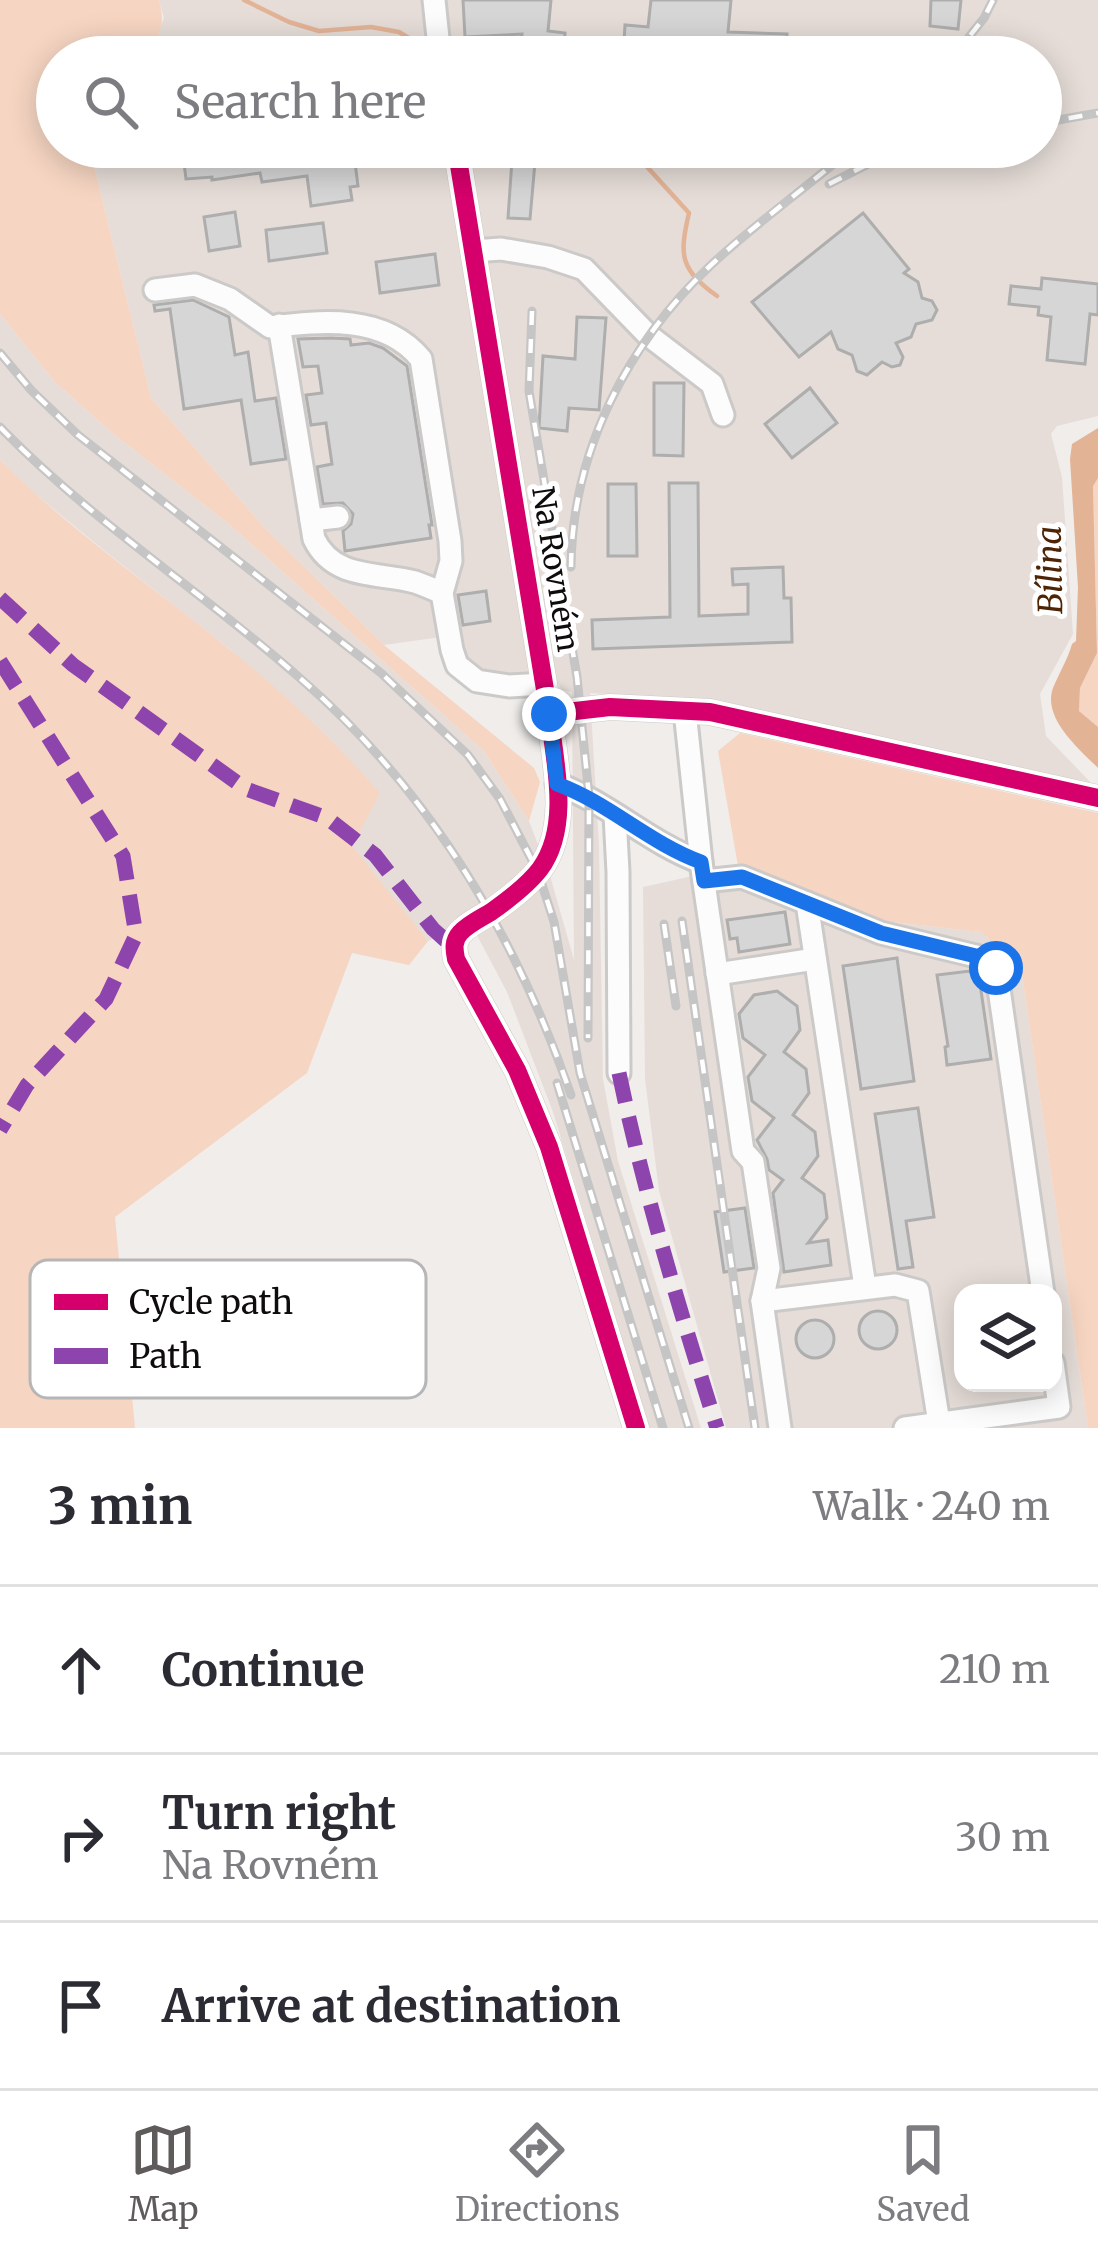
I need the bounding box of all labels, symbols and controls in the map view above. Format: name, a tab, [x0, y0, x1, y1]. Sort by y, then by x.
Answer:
search box	[36, 36, 1062, 168]
icon: search	[78, 69, 144, 135]
text: Search here	[174, 74, 426, 130]
street label: Na Rovném	[524, 484, 588, 654]
water label: Bílina	[1029, 525, 1071, 615]
route end	[522, 687, 576, 741]
route start	[969, 941, 1023, 995]
legend	[30, 1260, 426, 1398]
text: Cycle path	[129, 1282, 293, 1323]
map controls	[954, 1284, 1062, 1392]
button: layers	[954, 1284, 1062, 1392]
text: Path	[129, 1336, 202, 1377]
text: 3 min	[48, 1474, 192, 1538]
text: Walk · 240 m	[813, 1482, 1050, 1531]
icon: ahead	[48, 1637, 114, 1703]
text: Continue	[162, 1642, 364, 1698]
text: 210 m	[939, 1645, 1050, 1694]
text: Turn right	[162, 1785, 396, 1841]
icon: right	[48, 1805, 114, 1871]
text: 30 m	[955, 1813, 1050, 1862]
text: Na Rovném	[162, 1841, 379, 1890]
icon: arrive	[48, 1973, 114, 2039]
text: Arrive at destination	[162, 1978, 620, 2034]
tab: Map	[128, 2117, 199, 2230]
tab: Directions	[455, 2117, 620, 2230]
tab: Saved	[876, 2117, 970, 2230]

